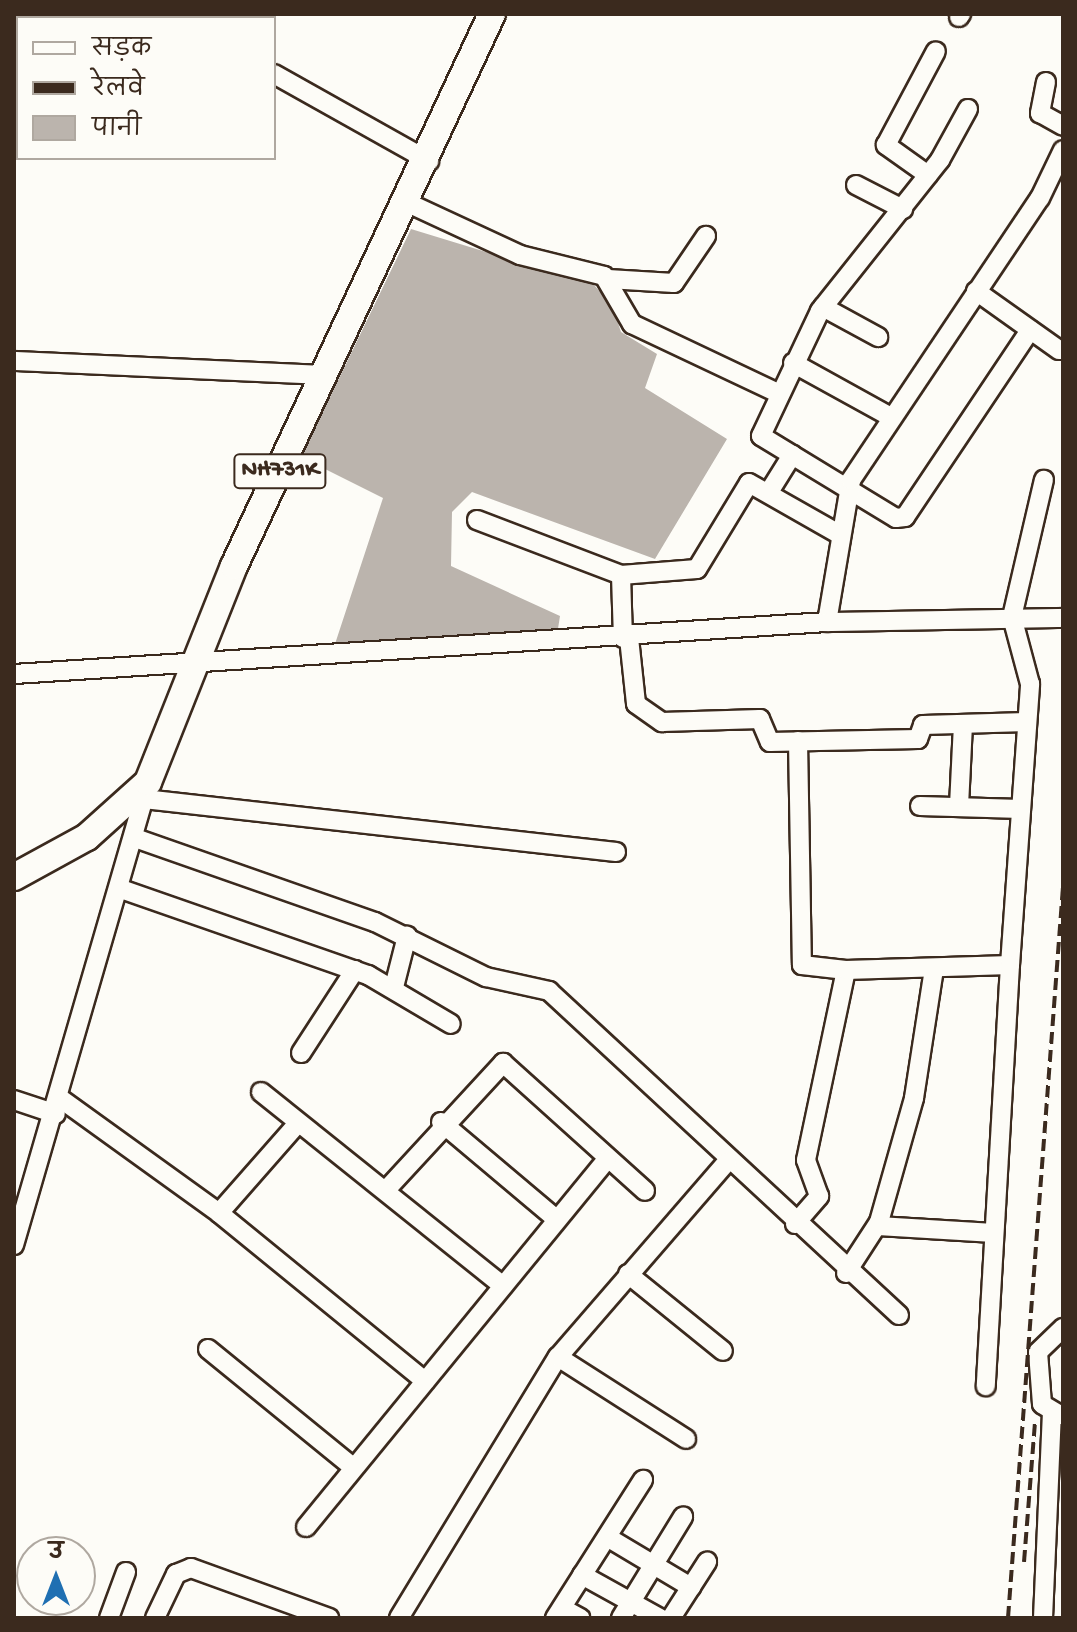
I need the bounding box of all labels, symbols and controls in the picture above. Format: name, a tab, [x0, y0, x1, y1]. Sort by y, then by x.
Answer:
legend	[16, 16, 276, 160]
text: सड़क	[92, 36, 151, 65]
text: रेलवे	[92, 76, 145, 105]
text: पानी	[92, 116, 141, 145]
road number: NH731K	[232, 451, 328, 491]
north arrow	[16, 1536, 96, 1616]
text: उ	[49, 1541, 63, 1567]

